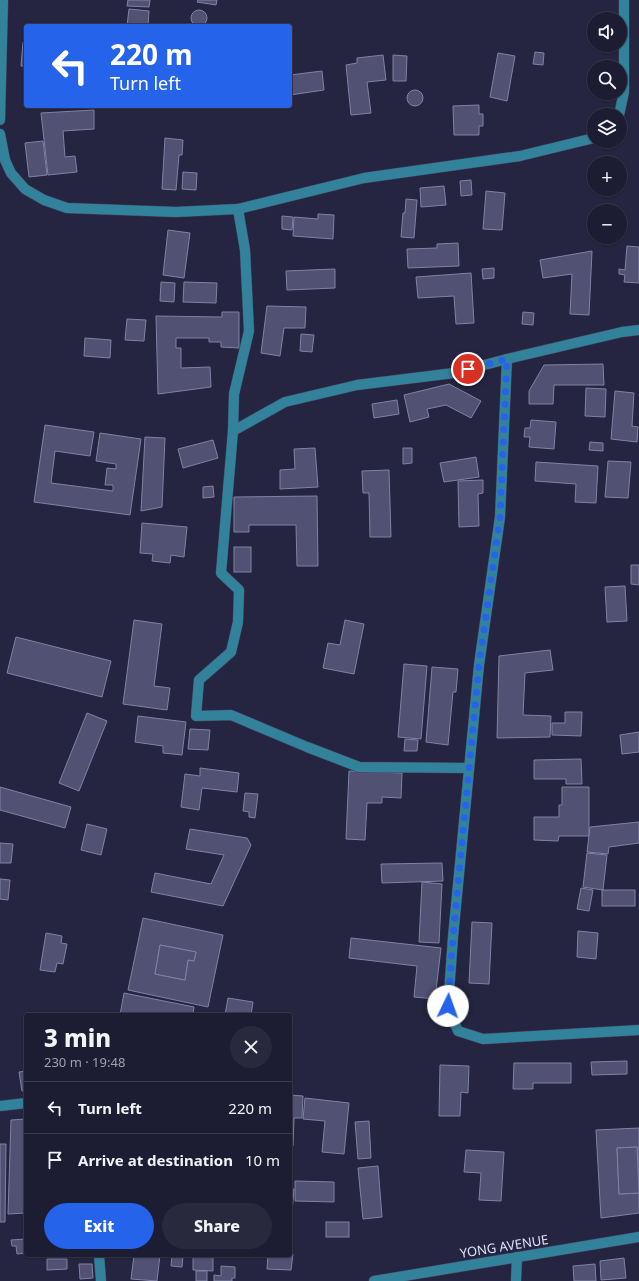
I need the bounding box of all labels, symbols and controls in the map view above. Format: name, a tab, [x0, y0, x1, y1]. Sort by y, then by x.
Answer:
map controls	[587, 12, 627, 244]
button: sound	[587, 12, 627, 52]
text: 220 m	[110, 35, 193, 73]
icon: left	[44, 40, 96, 92]
button: search	[587, 60, 627, 100]
text: Turn left	[110, 71, 181, 95]
button: layers	[587, 108, 627, 148]
button: +	[587, 156, 627, 196]
button: −	[587, 204, 627, 244]
pin	[451, 352, 485, 386]
icon: arrive	[457, 358, 479, 380]
position arrow	[427, 985, 469, 1027]
text: 3 min	[44, 1021, 111, 1054]
button: close	[230, 1026, 272, 1068]
text: 230 m · 19:48	[44, 1053, 125, 1071]
icon: left	[44, 1097, 66, 1119]
text: Turn left	[78, 1098, 142, 1118]
text: 220 m	[228, 1098, 272, 1118]
icon: arrive	[44, 1149, 66, 1171]
text: Arrive at destination	[78, 1150, 233, 1170]
text: 10 m	[245, 1150, 280, 1170]
button: Exit	[44, 1203, 154, 1249]
button: Share	[162, 1203, 272, 1249]
street label: YONG AVENUE	[458, 1230, 550, 1262]

